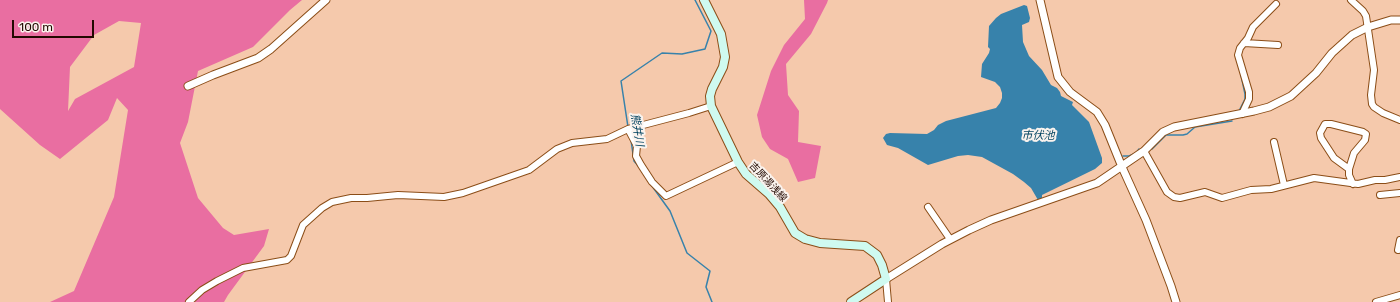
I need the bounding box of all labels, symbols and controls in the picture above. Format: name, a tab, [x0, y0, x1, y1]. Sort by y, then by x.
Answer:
scale bar	[14, 12, 96, 38]
text: 100 m	[19, 20, 53, 34]
water label: 熊井川	[628, 113, 646, 147]
water label: 市伏池	[1022, 129, 1054, 143]
street label: 吉原湯浅線	[747, 160, 789, 204]

